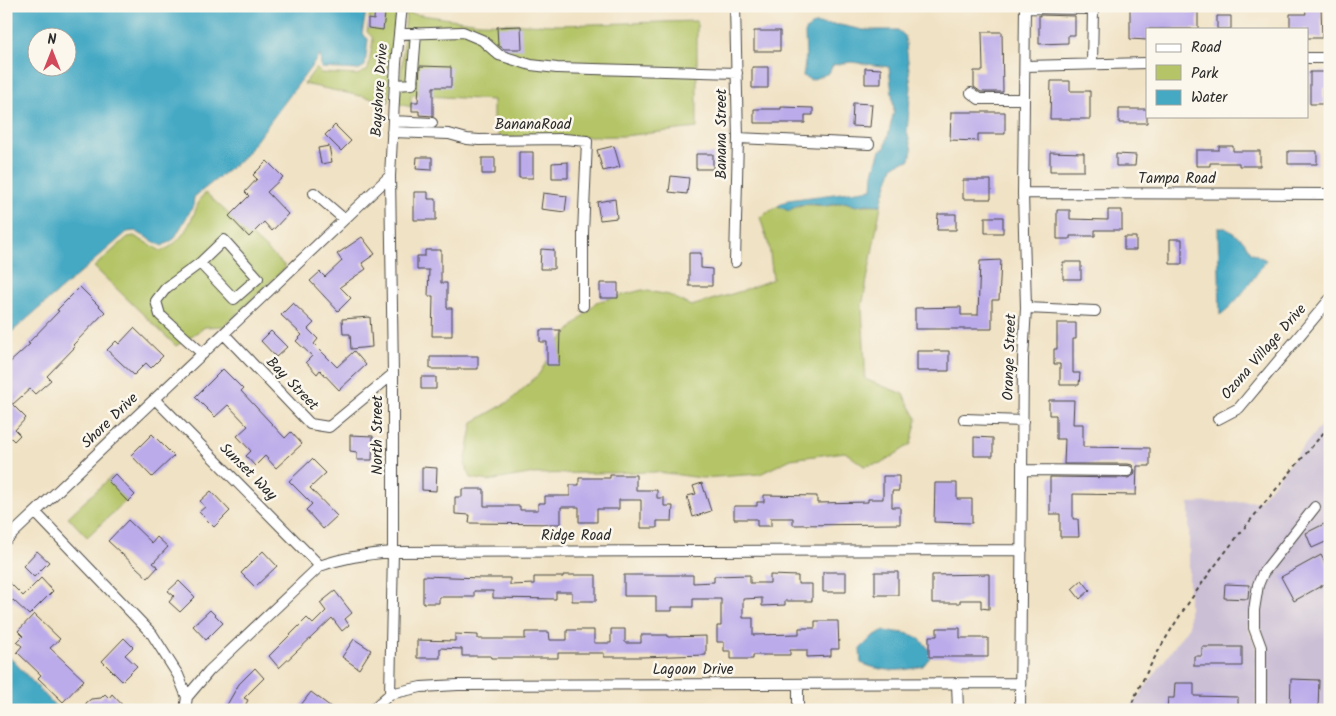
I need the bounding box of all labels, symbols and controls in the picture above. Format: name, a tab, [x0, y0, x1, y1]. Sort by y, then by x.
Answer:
north arrow	[28, 28, 78, 78]
legend	[1146, 28, 1308, 118]
text: N	[48, 29, 57, 51]
text: Road	[1191, 36, 1222, 60]
street label: Bayshore Drive	[365, 42, 395, 138]
text: Park	[1191, 62, 1219, 86]
text: Water	[1191, 86, 1228, 110]
street label: Banana Street	[710, 88, 734, 179]
street label: BananaRoad	[495, 113, 572, 137]
street label: Tampa Road	[1138, 167, 1216, 191]
street label: Ozona Village Drive	[1215, 298, 1313, 405]
street label: Orange Street	[996, 313, 1024, 401]
street label: Bay Street	[260, 351, 324, 417]
street label: Shore Drive	[76, 387, 144, 455]
street label: North Street	[366, 395, 390, 475]
street label: Sunset Way	[213, 437, 283, 507]
street label: Ridge Road	[541, 524, 611, 548]
street label: Lagoon Drive	[652, 658, 734, 682]

